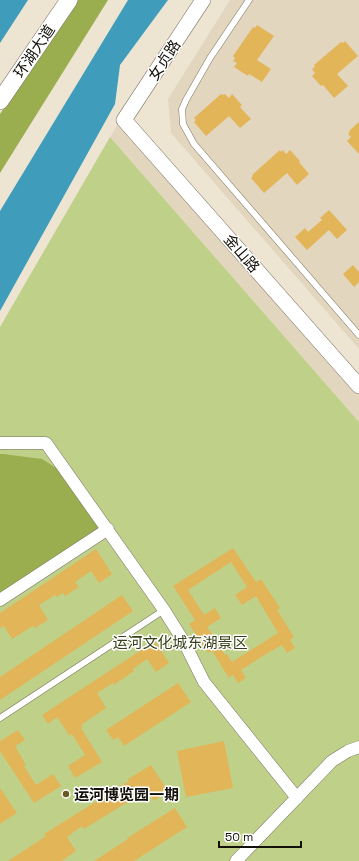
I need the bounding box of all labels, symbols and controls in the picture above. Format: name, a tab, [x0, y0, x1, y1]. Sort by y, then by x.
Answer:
street label: 环湖大道	[9, 21, 59, 81]
street label: 女贞路	[144, 36, 184, 84]
street label: 金山路	[220, 230, 264, 276]
park label: 运河文化城东湖景区	[112, 633, 248, 652]
place label: 运河博览园一期	[74, 785, 179, 804]
marker: 运河博览园一期	[61, 789, 71, 799]
scale bar	[219, 823, 301, 849]
text: 50 m	[225, 829, 253, 845]

